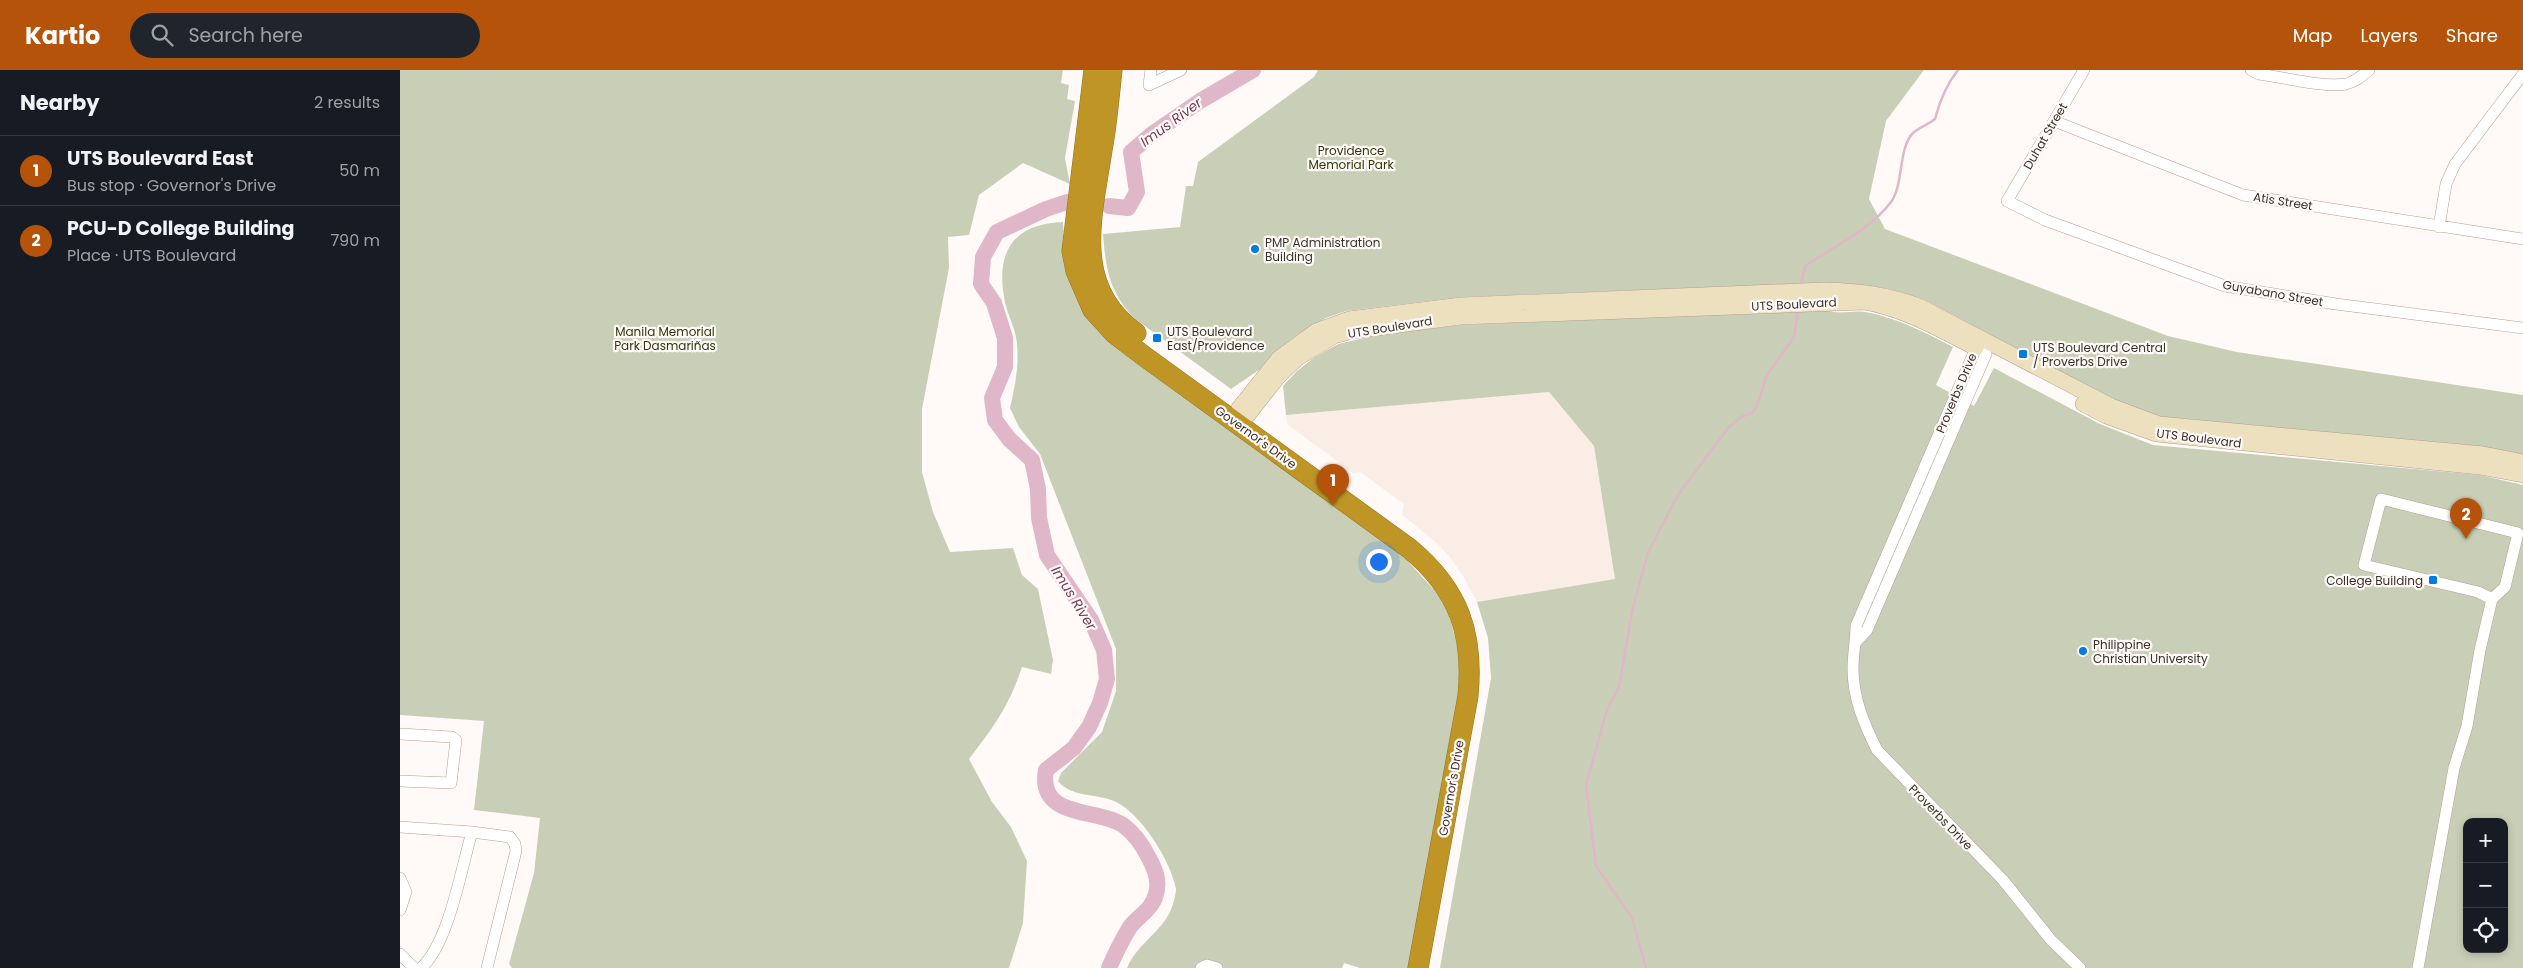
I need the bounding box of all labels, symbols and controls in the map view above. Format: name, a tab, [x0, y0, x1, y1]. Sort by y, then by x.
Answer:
search box	[130, 13, 480, 58]
text: Kartio	[25, 19, 100, 52]
icon: search	[148, 21, 176, 49]
text: Search here	[188, 22, 303, 49]
text: Map	[2293, 23, 2333, 48]
text: Layers	[2361, 23, 2418, 48]
text: Share	[2446, 23, 2498, 48]
text: Nearby	[20, 88, 100, 117]
text: 2 results	[314, 91, 380, 114]
water label: Imus River	[1136, 92, 1207, 151]
street label: Duhat Street	[2019, 99, 2071, 173]
park label: Providence Memorial Park	[1308, 142, 1394, 173]
text: UTS Boulevard East	[67, 145, 253, 172]
text: 1	[33, 159, 39, 182]
text: 50 m	[339, 159, 380, 182]
text: Bus stop · Governor's Drive	[67, 174, 276, 197]
street label: Atis Street	[2252, 188, 2314, 214]
text: PCU-D College Building	[67, 215, 294, 242]
text: 2	[31, 229, 41, 252]
text: 790 m	[330, 229, 380, 252]
place label: PMP Administration Building	[1265, 234, 1380, 265]
marker: PMP Administration Building	[1249, 243, 1261, 255]
text: Place · UTS Boulevard	[67, 244, 236, 267]
street label: Guyabano Street	[2221, 276, 2325, 310]
street label: UTS Boulevard	[1751, 293, 1837, 315]
street label: UTS Boulevard	[1347, 312, 1433, 342]
park label: Manila Memorial Park Dasmariñas	[614, 323, 716, 354]
place label: UTS Boulevard East/Providence	[1167, 323, 1264, 354]
marker: UTS Boulevard East/Providence	[1151, 332, 1163, 344]
place label: UTS Boulevard Central / Proverbs Drive	[2033, 339, 2166, 370]
marker: UTS Boulevard Central / Proverbs Drive	[2017, 348, 2029, 360]
street label: Proverbs Drive	[1931, 350, 1981, 436]
street label: Governor's Drive	[1212, 402, 1300, 472]
street label: UTS Boulevard	[2156, 424, 2242, 452]
pin: 1	[1317, 464, 1349, 505]
pin: 2	[2450, 498, 2482, 539]
your location	[1366, 549, 1392, 575]
water label: Imus River	[1046, 562, 1102, 634]
place label: College Building	[2326, 572, 2423, 589]
marker: College Building	[2427, 574, 2439, 586]
place label: Philippine Christian University	[2093, 636, 2208, 667]
marker: Philippine Christian University	[2077, 645, 2089, 657]
street label: Governor's Drive	[1434, 739, 1468, 837]
street label: Proverbs Drive	[1905, 780, 1977, 854]
map controls	[2463, 818, 2508, 953]
button: +	[2463, 818, 2508, 863]
button: −	[2463, 863, 2508, 908]
button: locate	[2463, 908, 2508, 953]

